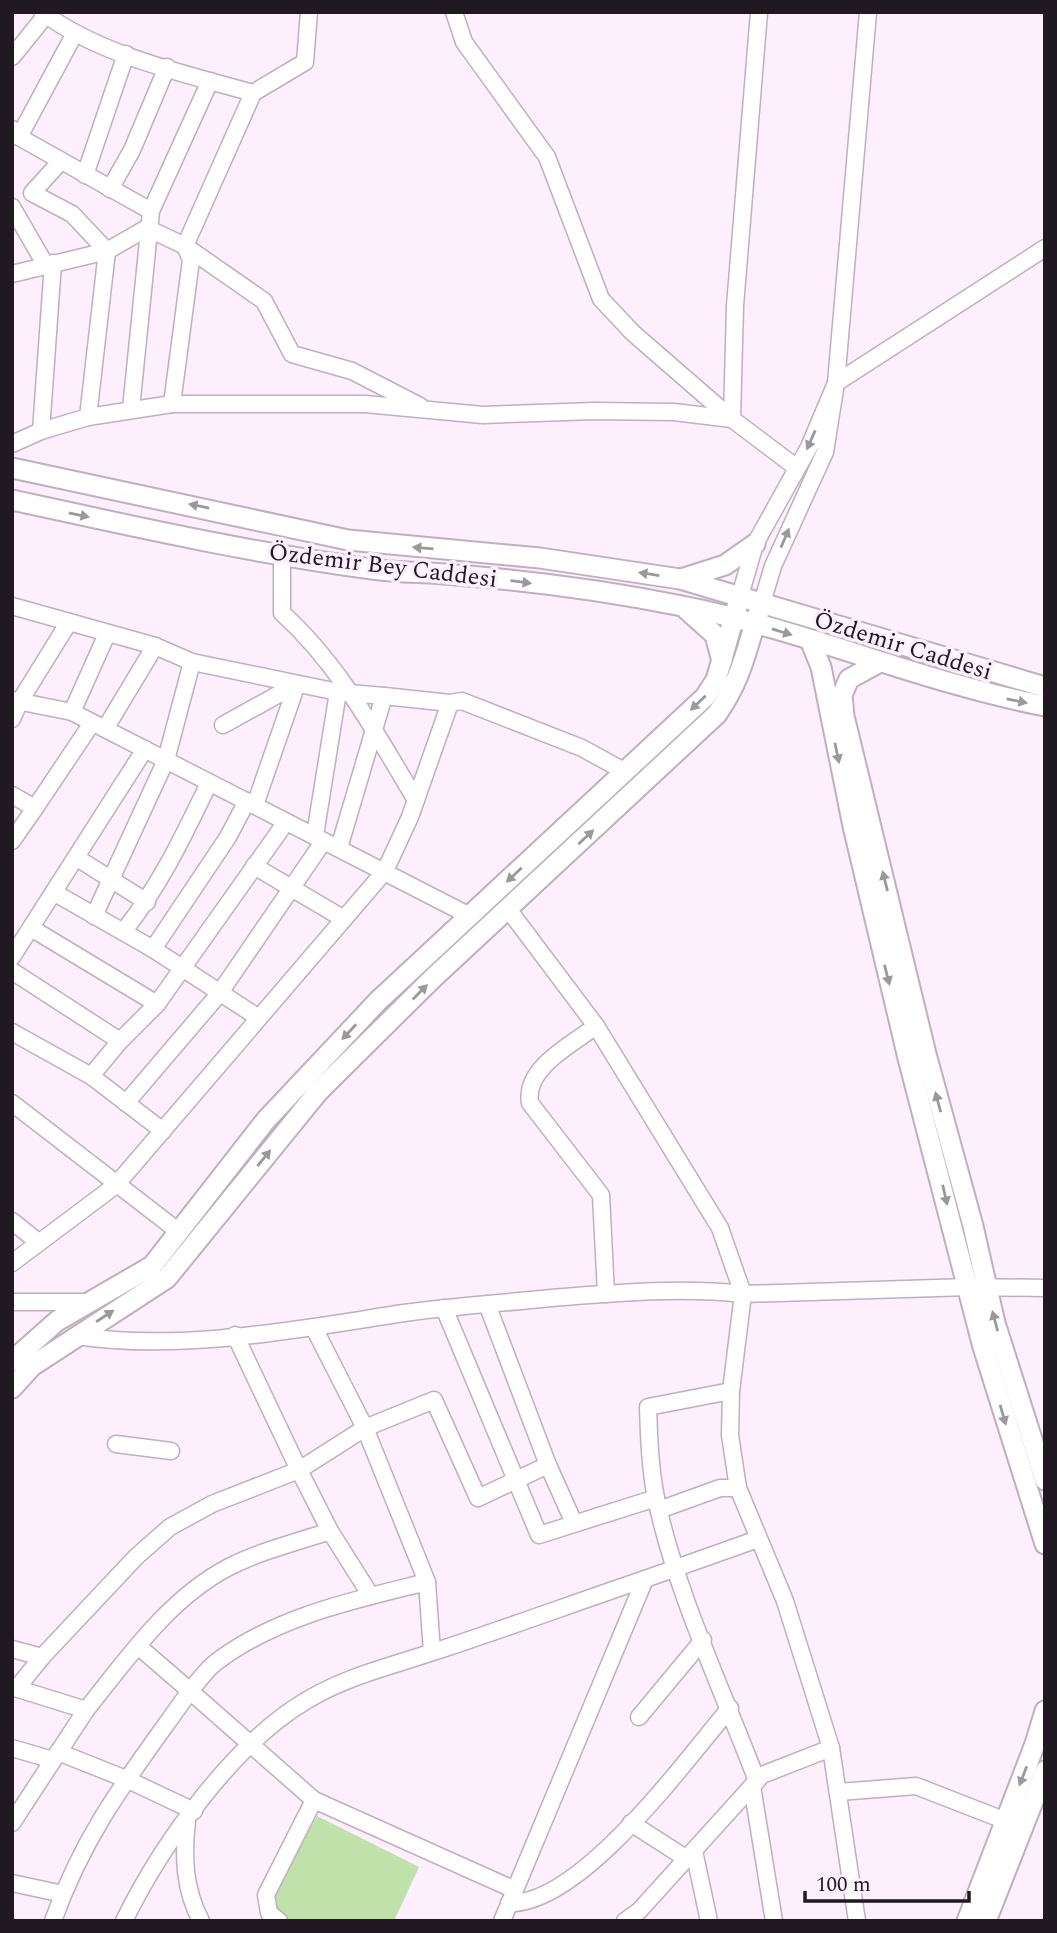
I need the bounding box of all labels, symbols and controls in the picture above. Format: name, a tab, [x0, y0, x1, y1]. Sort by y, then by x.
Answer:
one-way arrow	[805, 429, 816, 450]
one-way arrow	[188, 501, 210, 512]
one-way arrow	[68, 509, 90, 520]
one-way arrow	[780, 528, 791, 549]
street label: Özdemir Bey Caddesi	[267, 534, 499, 598]
one-way arrow	[412, 542, 434, 553]
one-way arrow	[637, 568, 659, 579]
one-way arrow	[510, 577, 532, 588]
street label: Özdemir Caddesi	[809, 602, 997, 690]
one-way arrow	[772, 627, 793, 637]
one-way arrow	[689, 694, 706, 711]
one-way arrow	[1006, 695, 1028, 706]
one-way arrow	[832, 742, 843, 764]
one-way arrow	[577, 829, 594, 845]
one-way arrow	[505, 867, 523, 883]
one-way arrow	[879, 870, 890, 892]
one-way arrow	[882, 964, 893, 986]
one-way arrow	[411, 984, 428, 1001]
one-way arrow	[341, 1023, 357, 1041]
one-way arrow	[932, 1091, 943, 1113]
one-way arrow	[256, 1149, 271, 1166]
one-way arrow	[940, 1184, 951, 1206]
one-way arrow	[95, 1310, 114, 1323]
one-way arrow	[989, 1310, 1000, 1332]
one-way arrow	[999, 1405, 1009, 1426]
one-way arrow	[1017, 1765, 1028, 1786]
scale bar	[805, 1860, 970, 1904]
text: 100 m	[816, 1869, 871, 1901]

